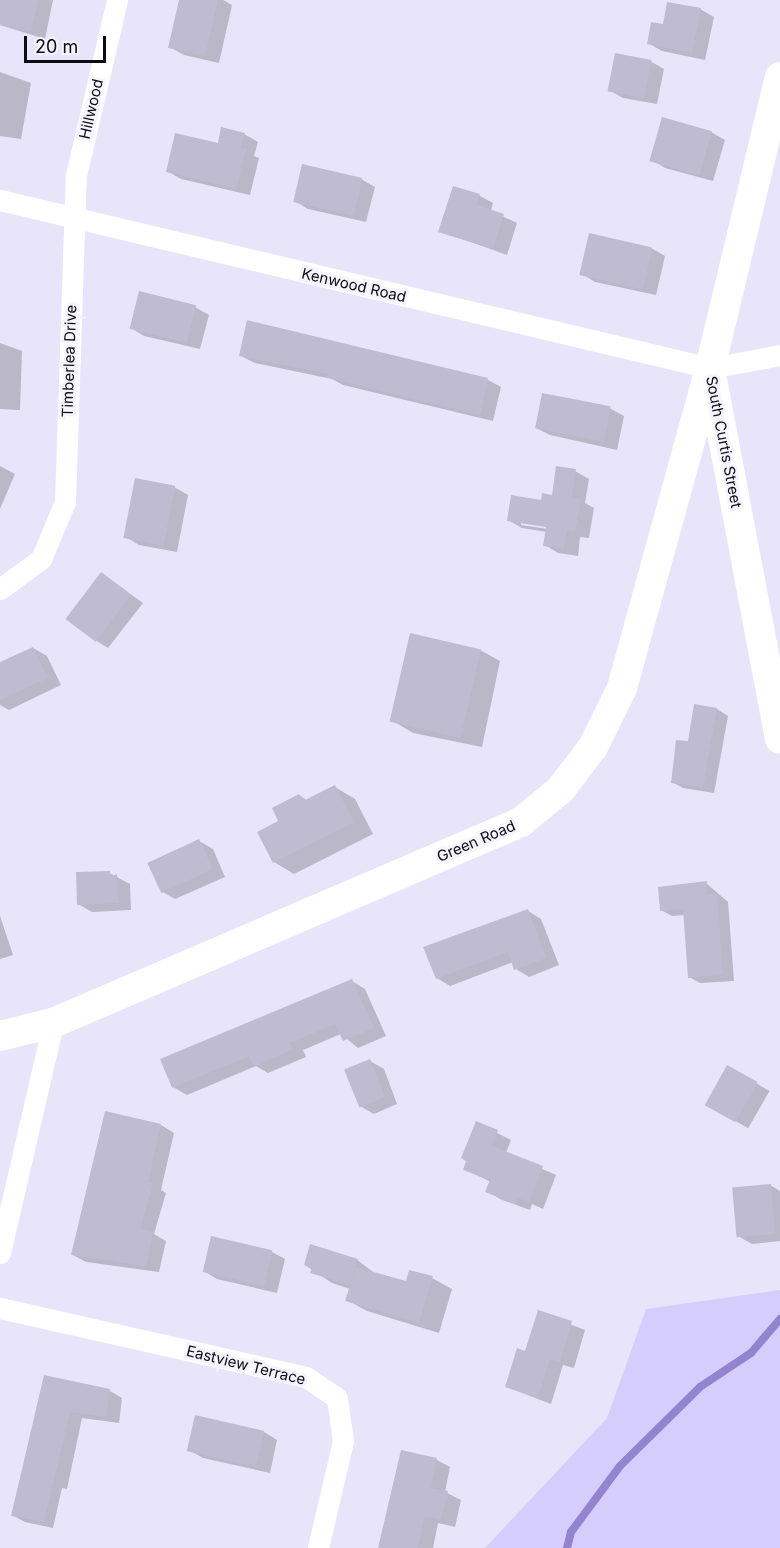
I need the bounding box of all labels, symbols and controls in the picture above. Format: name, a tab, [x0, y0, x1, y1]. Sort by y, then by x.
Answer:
scale bar	[27, 24, 110, 62]
text: 20 m	[35, 36, 78, 57]
street label: Hillwood	[75, 77, 107, 141]
street label: Kenwood Road	[300, 264, 408, 306]
street label: Timberlea Drive	[58, 304, 80, 418]
street label: South Curtis Street	[702, 374, 746, 510]
street label: Green Road	[434, 816, 518, 866]
street label: Eastview Terrace	[185, 1341, 307, 1389]

